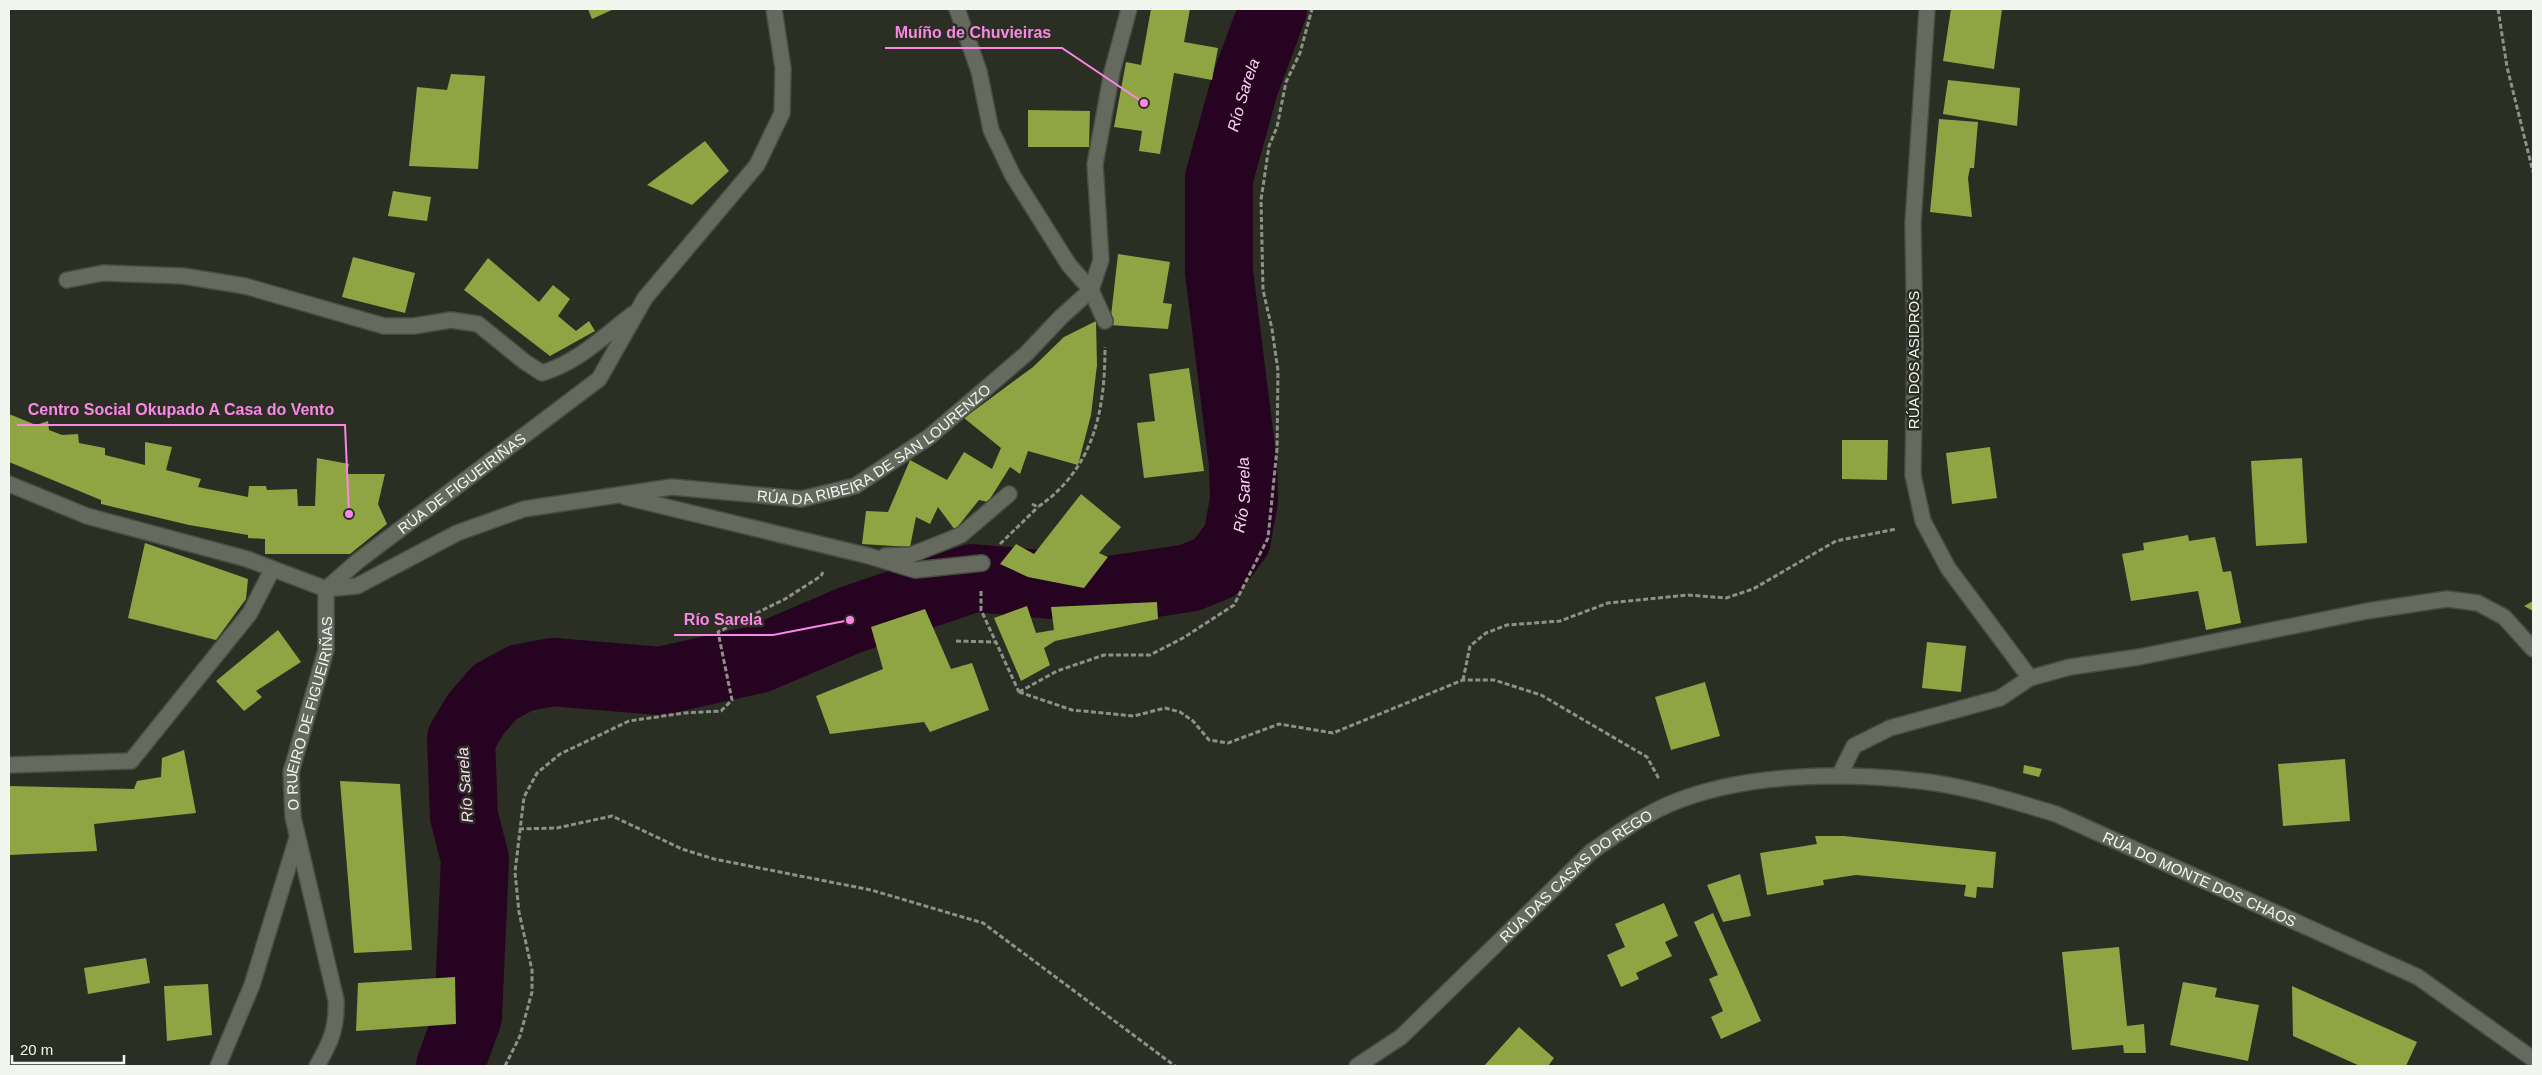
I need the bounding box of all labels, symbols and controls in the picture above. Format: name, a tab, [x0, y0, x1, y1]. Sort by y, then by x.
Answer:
callout: Muíño de Chuvieiras	[885, 17, 1062, 48]
text: Muíño de Chuvieiras	[895, 24, 1051, 41]
water label: Río Sarela	[1224, 56, 1262, 133]
street label: RÚA DOS ASIDROS	[1905, 291, 1922, 429]
street label: RÚA DA RIBEIRA DE SAN LOURENZO	[756, 380, 994, 508]
callout: Centro Social Okupado A Casa do Vento	[17, 394, 345, 425]
text: Centro Social Okupado A Casa do Vento	[28, 401, 334, 418]
street label: RÚA DE FIGUEIRIÑAS	[394, 429, 529, 537]
water label: Río Sarela	[1230, 456, 1253, 534]
callout: Río Sarela	[674, 604, 773, 635]
text: Río Sarela	[684, 611, 762, 628]
street label: O RUEIRO DE FIGUEIRIÑAS	[283, 616, 335, 811]
water label: Río Sarela	[454, 747, 476, 823]
street label: RÚA DAS CASAS DO REGO	[1496, 806, 1655, 945]
street label: RÚA DO MONTE DOS CHAOS	[2101, 828, 2299, 930]
scale bar	[12, 1032, 125, 1064]
text: 20 m	[20, 1041, 53, 1058]

